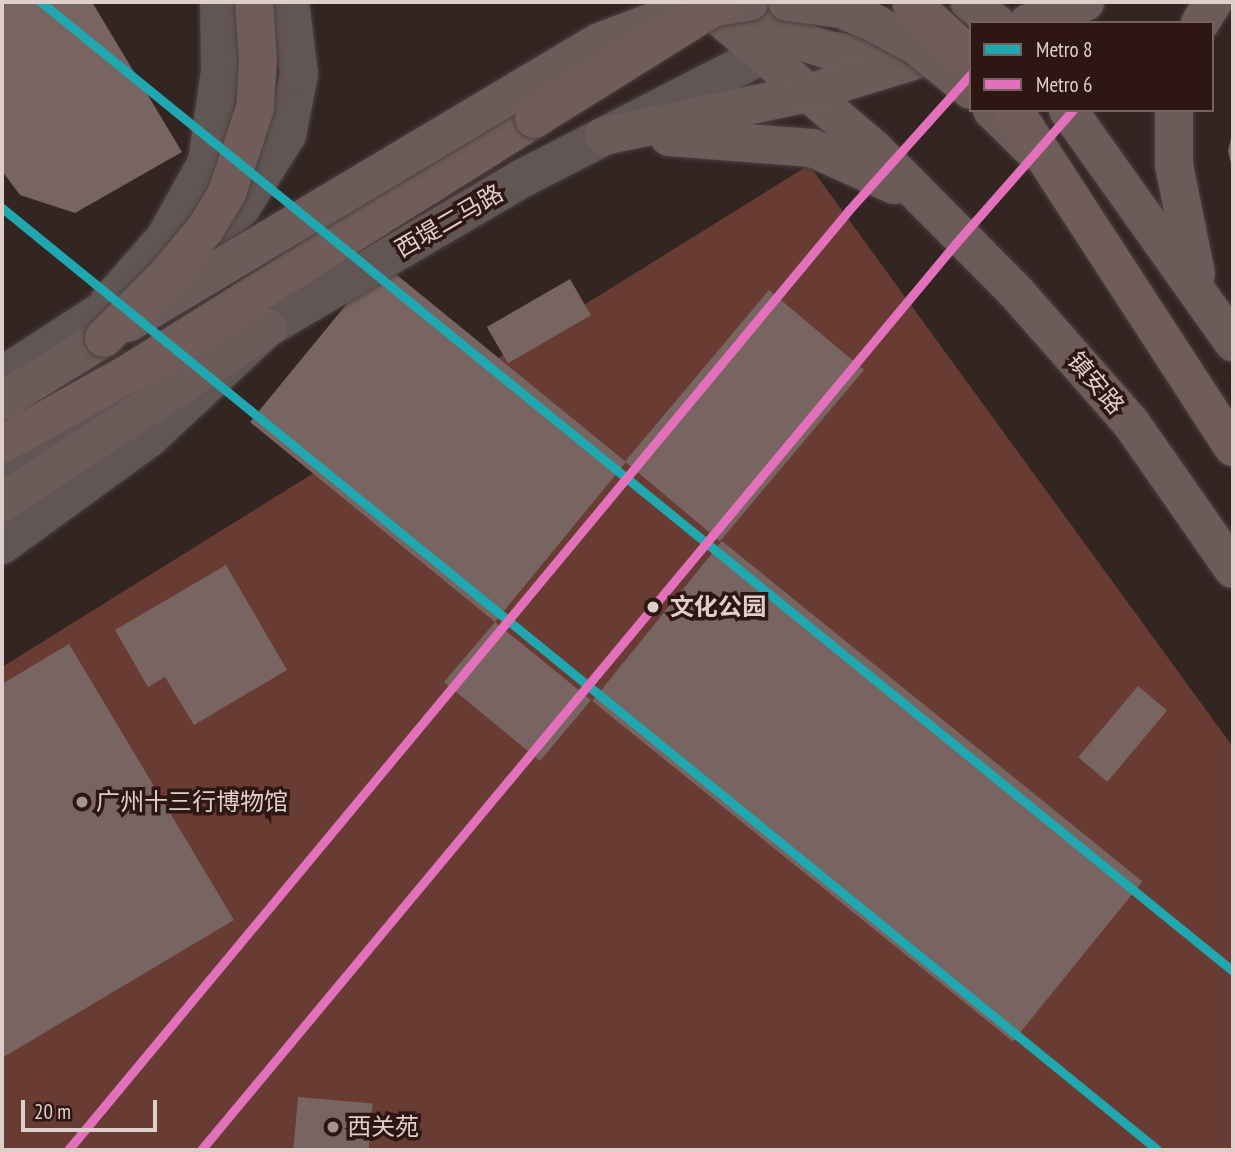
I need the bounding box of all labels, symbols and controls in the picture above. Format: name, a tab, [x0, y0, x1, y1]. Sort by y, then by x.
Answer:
legend	[969, 21, 1214, 112]
text: Metro 8	[1036, 36, 1093, 63]
text: Metro 6	[1036, 71, 1093, 98]
street label: 西堤二马路	[390, 179, 508, 263]
street label: 镇安路	[1062, 346, 1130, 420]
place label: 文化公园	[670, 593, 766, 621]
marker: 文化公园	[642, 596, 664, 618]
place label: 广州十三行博物馆	[96, 788, 288, 816]
marker: 广州十三行博物馆	[74, 794, 90, 810]
scale bar	[24, 1086, 161, 1130]
text: 20 m	[34, 1098, 71, 1125]
place label: 西关苑	[347, 1113, 419, 1141]
marker: 西关苑	[325, 1119, 341, 1135]

